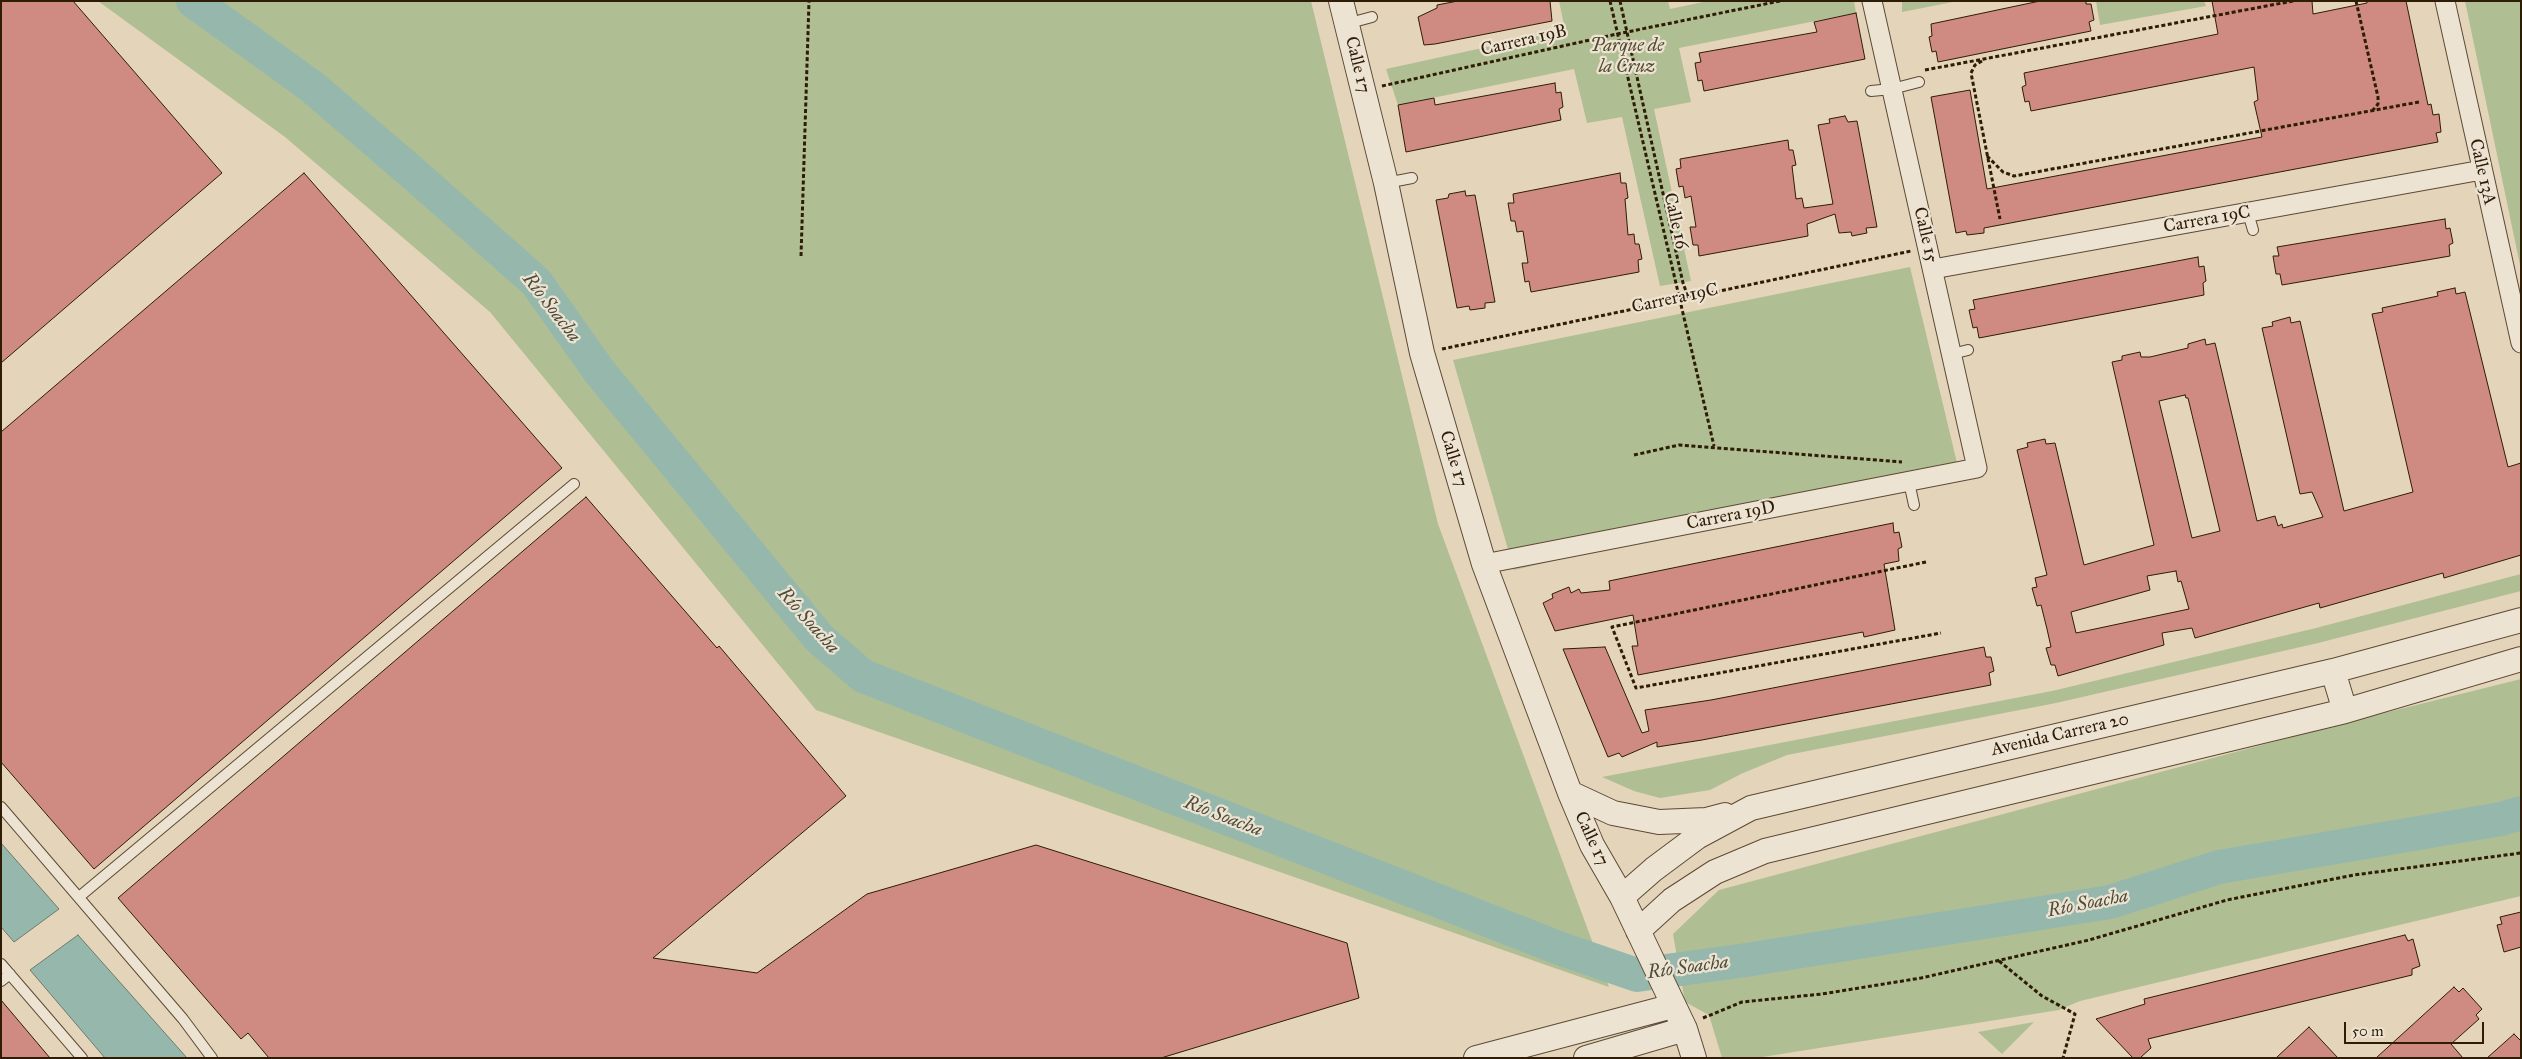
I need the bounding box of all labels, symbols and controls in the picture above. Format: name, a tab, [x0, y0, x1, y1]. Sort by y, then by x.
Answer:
street label: Carrera 19B	[1479, 21, 1569, 61]
street label: Calle 17	[1340, 34, 1374, 96]
park label: Parque de la Cruz	[1590, 36, 1664, 78]
street label: Calle 13A	[2464, 137, 2500, 207]
street label: Calle 16	[1658, 191, 1692, 251]
street label: Carrera 19C	[2162, 202, 2252, 238]
street label: Calle 15	[1908, 205, 1942, 265]
water label: Río Soacha	[517, 269, 585, 347]
street label: Carrera 19C	[1630, 279, 1720, 319]
street label: Calle 17	[1434, 428, 1472, 490]
street label: Carrera 19D	[1685, 497, 1777, 535]
water label: Río Soacha	[772, 583, 844, 659]
street label: Avenida Carrera 20	[1989, 709, 2131, 761]
water label: Río Soacha	[1181, 792, 1265, 842]
street label: Calle 17	[1569, 808, 1613, 870]
water label: Río Soacha	[2046, 885, 2130, 923]
water label: Río Soacha	[1646, 951, 1730, 985]
scale bar	[2347, 1012, 2487, 1044]
text: 50 m	[2352, 1022, 2384, 1040]

